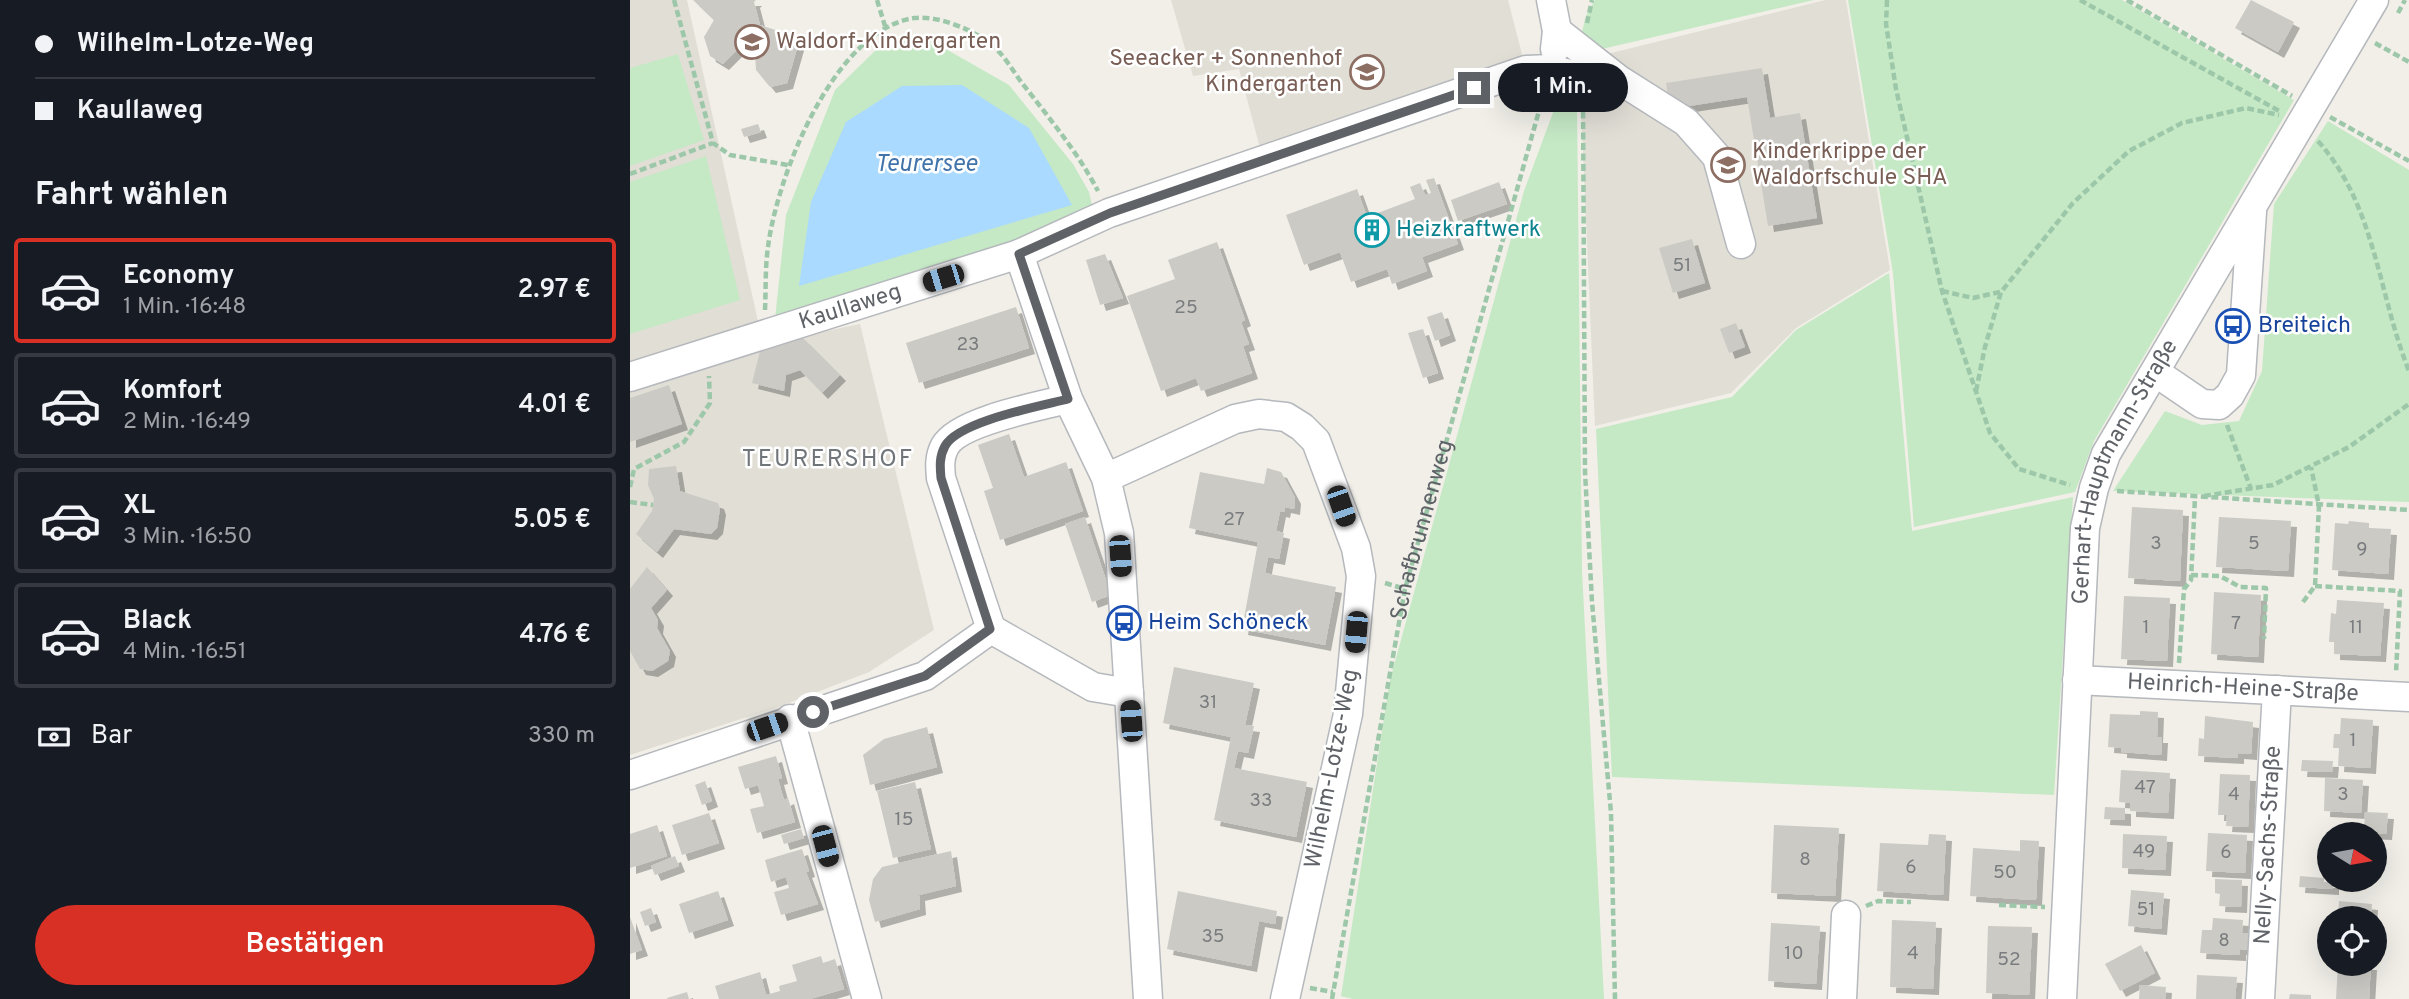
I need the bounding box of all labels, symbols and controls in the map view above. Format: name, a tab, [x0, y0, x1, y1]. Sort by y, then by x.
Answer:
school or university icon: Waldorf-Kindergarten	[733, 23, 771, 61]
text: Wilhelm-Lotze-Weg	[77, 28, 314, 61]
place label: Waldorf-Kindergarten	[776, 28, 1001, 57]
place label: Seeacker + Sonnenhof Kindergarten	[1109, 45, 1342, 100]
school or university icon: Seeacker + Sonnenhof Kindergarten	[1348, 53, 1386, 91]
callout: 1 Min.	[1498, 64, 1628, 112]
route end	[1458, 72, 1490, 104]
text: 1 Min.	[1534, 73, 1592, 102]
text: Kaullaweg	[77, 95, 203, 128]
place label: Kinderkrippe der Waldorfschule SHA	[1752, 138, 1948, 193]
school or university icon: Kinderkrippe der Waldorfschule SHA	[1709, 146, 1747, 184]
water label: Teurersee	[875, 150, 978, 180]
text: Fahrt wählen	[35, 176, 228, 216]
building icon: Heizkraftwerk	[1353, 211, 1391, 249]
place label: Heizkraftwerk	[1396, 216, 1541, 245]
house number: 51	[1673, 254, 1691, 278]
icon: car	[39, 259, 102, 322]
text: Economy	[123, 260, 234, 293]
car	[920, 262, 967, 294]
text: 2.97 €	[517, 274, 591, 307]
street label: Kaullaweg	[795, 278, 905, 337]
text: 1 Min. · 16:48	[123, 293, 246, 322]
house number: 25	[1174, 296, 1198, 320]
bus stop icon: Breiteich	[2214, 307, 2252, 345]
place label: Breiteich	[2258, 312, 2351, 341]
house number: 23	[956, 333, 980, 357]
street label: Gerhart-Hauptmann-Straße	[2067, 334, 2185, 605]
icon: car	[39, 374, 102, 437]
text: Komfort	[123, 375, 222, 408]
text: 4.01 €	[518, 389, 591, 422]
text: 2 Min. · 16:49	[123, 408, 251, 437]
street label: Schafbrunnenweg	[1385, 436, 1461, 623]
district label: TEURERSHOF	[742, 445, 914, 475]
car	[1325, 483, 1358, 529]
icon: car	[39, 489, 102, 552]
text: XL	[123, 490, 155, 523]
text: 5.05 €	[513, 504, 591, 537]
house number: 27	[1223, 508, 1245, 532]
text: 3 Min. · 16:50	[123, 523, 252, 552]
house number: 3	[2150, 532, 2162, 556]
house number: 5	[2248, 532, 2260, 556]
car	[1109, 534, 1132, 578]
house number: 9	[2356, 538, 2368, 562]
icon: car	[39, 604, 102, 667]
bus stop icon: Heim Schöneck	[1105, 604, 1143, 642]
text: Black	[123, 605, 192, 638]
place label: Heim Schöneck	[1148, 609, 1308, 638]
car	[1344, 610, 1369, 654]
house number: 7	[2231, 612, 2241, 636]
house number: 1	[2142, 616, 2150, 640]
house number: 11	[2349, 616, 2363, 640]
text: 4.76 €	[520, 619, 591, 652]
text: 4 Min. · 16:51	[123, 638, 246, 667]
street label: Wilhelm-Lotze-Weg	[1299, 667, 1367, 871]
street label: Heinrich-Heine-Straße	[2126, 668, 2359, 709]
house number: 31	[1199, 691, 1217, 715]
route start	[797, 696, 829, 728]
car	[1120, 699, 1143, 743]
car	[744, 710, 791, 744]
icon: cash	[35, 718, 73, 756]
text: Bar	[91, 720, 132, 753]
text: 330 m	[528, 722, 595, 751]
house number: 1	[2349, 729, 2357, 753]
street label: Nelly-Sachs-Straße	[2249, 745, 2288, 945]
house number: 47	[2134, 776, 2156, 800]
house number: 4	[2228, 783, 2240, 807]
house number: 3	[2337, 783, 2349, 807]
house number: 33	[1250, 789, 1272, 813]
house number: 15	[895, 808, 913, 832]
north arrow	[2317, 822, 2387, 892]
map controls	[2317, 822, 2387, 976]
car	[810, 823, 841, 869]
house number: 49	[2133, 840, 2155, 864]
house number: 6	[2220, 841, 2232, 865]
house number: 8	[1799, 848, 1811, 872]
house number: 6	[1905, 856, 1917, 880]
house number: 50	[1993, 861, 2017, 885]
house number: 51	[2137, 898, 2155, 922]
button: Bestätigen	[35, 905, 595, 985]
button: locate	[2317, 906, 2387, 976]
house number: 35	[1201, 925, 1225, 949]
house number: 8	[2218, 929, 2230, 953]
house number: 10	[1784, 942, 1804, 966]
house number: 4	[1907, 942, 1919, 966]
house number: 52	[1997, 948, 2021, 972]

